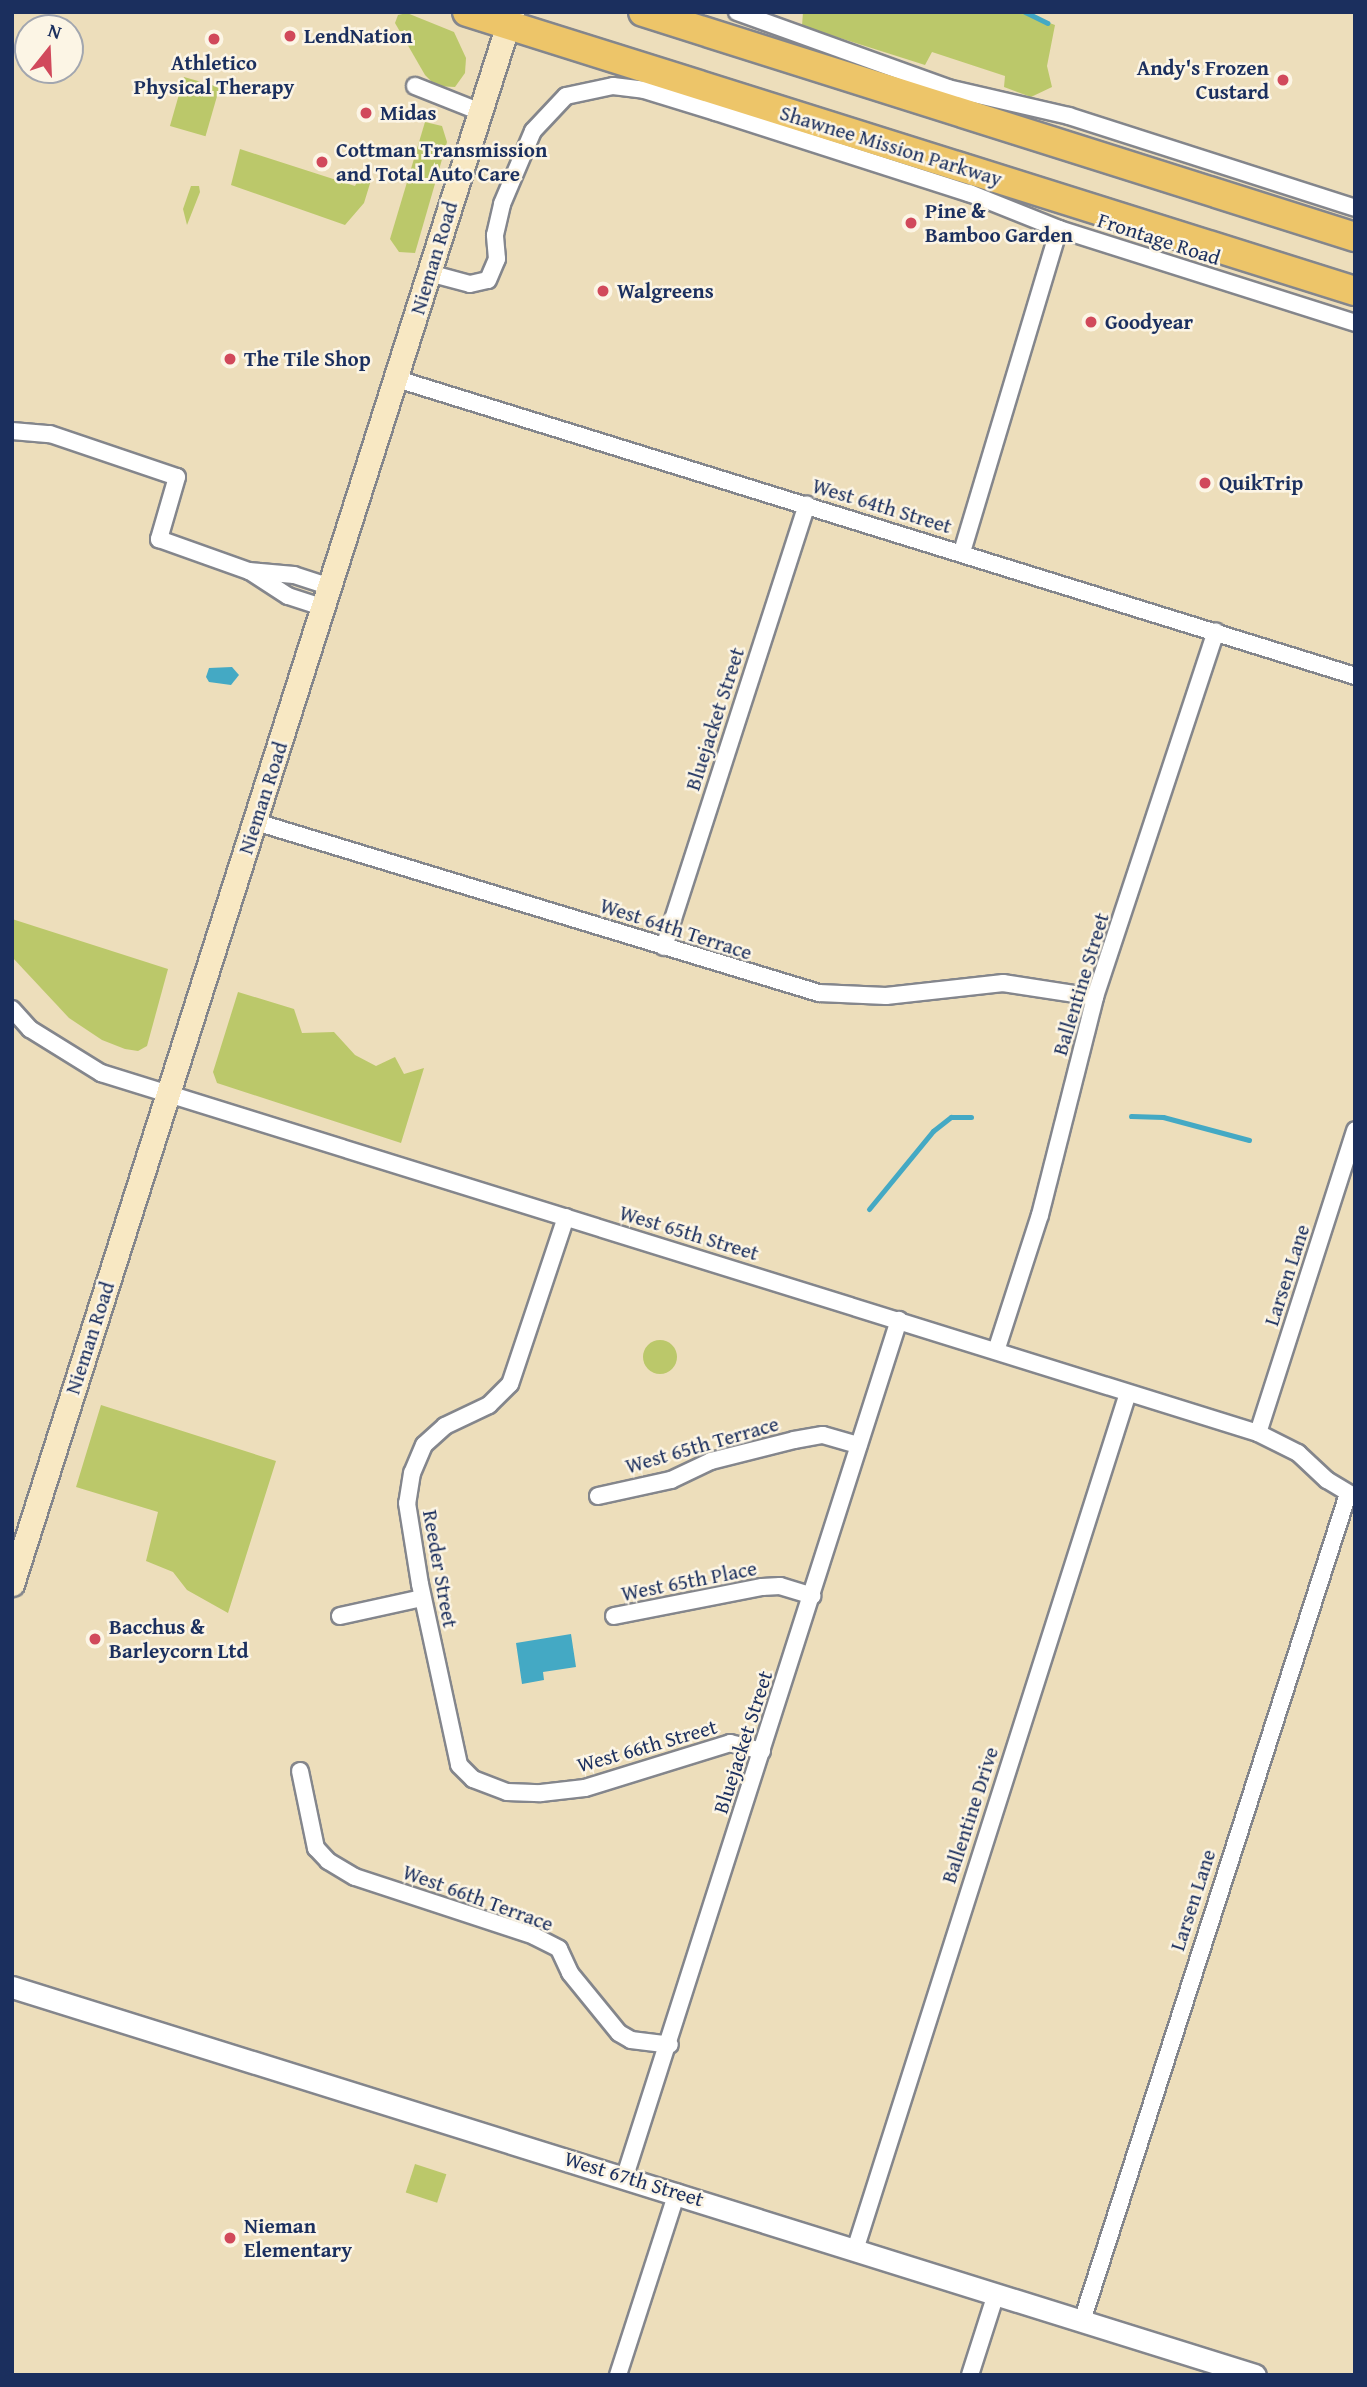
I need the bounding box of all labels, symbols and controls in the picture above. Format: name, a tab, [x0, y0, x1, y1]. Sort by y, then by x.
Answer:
north arrow	[14, 14, 84, 84]
text: N	[44, 16, 65, 46]
place label: LendNation	[304, 23, 413, 49]
marker: LendNation	[282, 28, 298, 44]
marker: Athletico Physical Therapy	[206, 31, 222, 47]
place label: Athletico Physical Therapy	[134, 50, 294, 100]
place label: Andy's Frozen Custard	[1137, 55, 1269, 105]
marker: Andy's Frozen Custard	[1275, 72, 1291, 88]
place label: Midas	[380, 100, 436, 126]
street label: Shawnee Mission Parkway	[777, 100, 1005, 192]
marker: Midas	[358, 105, 374, 121]
place label: Cottman Transmission and Total Auto Care	[336, 137, 547, 187]
marker: Cottman Transmission and Total Auto Care	[314, 154, 330, 170]
street label: Nieman Road	[405, 198, 463, 318]
place label: Pine & Bamboo Garden	[925, 198, 1073, 248]
street label: Frontage Road	[1095, 207, 1223, 271]
marker: Pine & Bamboo Garden	[903, 215, 919, 231]
place label: Walgreens	[617, 278, 714, 304]
marker: Walgreens	[595, 283, 611, 299]
place label: Goodyear	[1105, 309, 1193, 335]
marker: Goodyear	[1083, 314, 1099, 330]
place label: The Tile Shop	[244, 346, 371, 372]
marker: The Tile Shop	[222, 351, 238, 367]
place label: QuikTrip	[1219, 470, 1303, 496]
street label: West 64th Street	[809, 473, 955, 539]
marker: QuikTrip	[1197, 475, 1213, 491]
street label: Bluejacket Street	[680, 644, 750, 794]
street label: Nieman Road	[233, 739, 293, 857]
street label: West 64th Terrace	[597, 893, 755, 965]
street label: Ballentine Street	[1047, 910, 1115, 1058]
street label: West 65th Street	[616, 1200, 762, 1266]
street label: Larsen Lane	[1259, 1221, 1315, 1329]
street label: Nieman Road	[60, 1279, 120, 1397]
street label: West 65th Terrace	[622, 1411, 782, 1479]
street label: Reeder Street	[417, 1508, 463, 1630]
street label: West 65th Place	[619, 1556, 759, 1606]
place label: Bacchus & Barleycorn Ltd	[109, 1614, 248, 1664]
marker: Bacchus & Barleycorn Ltd	[87, 1631, 103, 1647]
street label: Bluejacket Street	[708, 1667, 778, 1817]
street label: West 66th Street	[574, 1714, 720, 1778]
street label: Ballentine Drive	[936, 1744, 1004, 1886]
street label: Larsen Lane	[1165, 1846, 1221, 1954]
street label: West 66th Terrace	[399, 1859, 557, 1937]
street label: West 67th Street	[561, 2146, 707, 2212]
place label: Nieman Elementary	[244, 2213, 352, 2263]
marker: Nieman Elementary	[222, 2230, 238, 2246]

